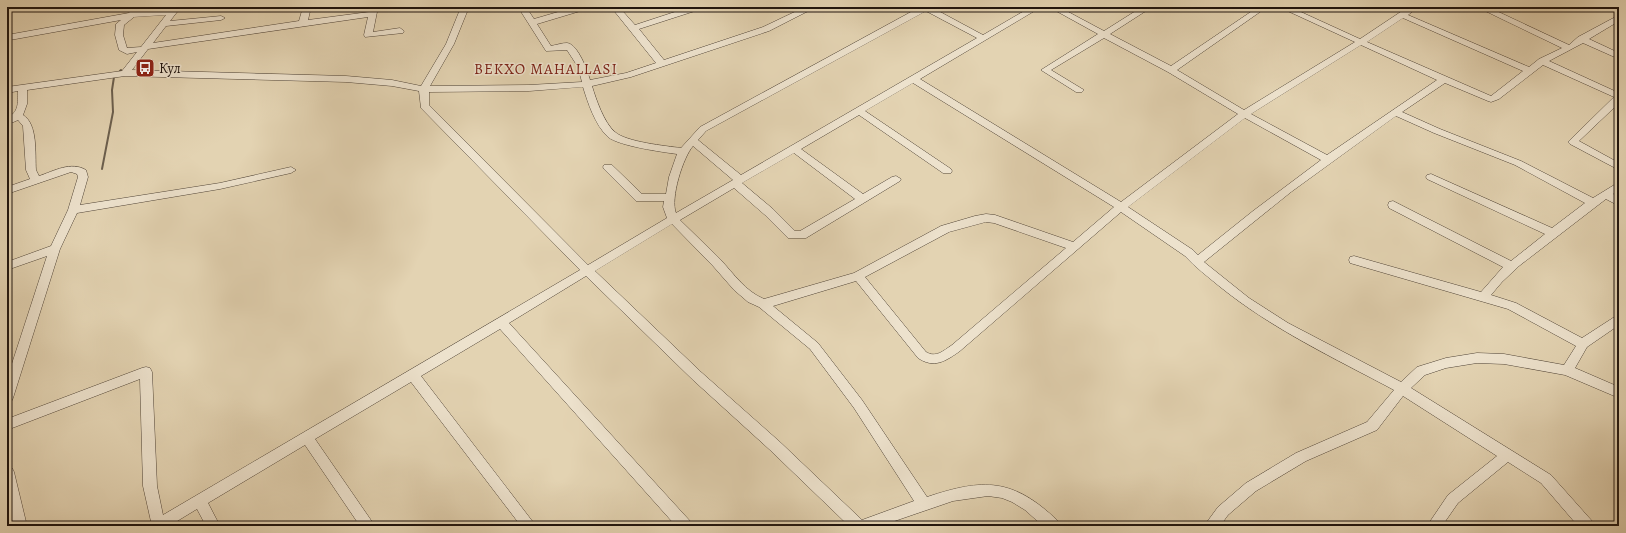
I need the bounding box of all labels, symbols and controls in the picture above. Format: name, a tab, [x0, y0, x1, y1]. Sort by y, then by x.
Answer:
bus stop icon: Кул	[134, 57, 156, 79]
place label: Кул	[159, 59, 181, 78]
district label: BEKXO MAHALLASI	[474, 59, 618, 79]

